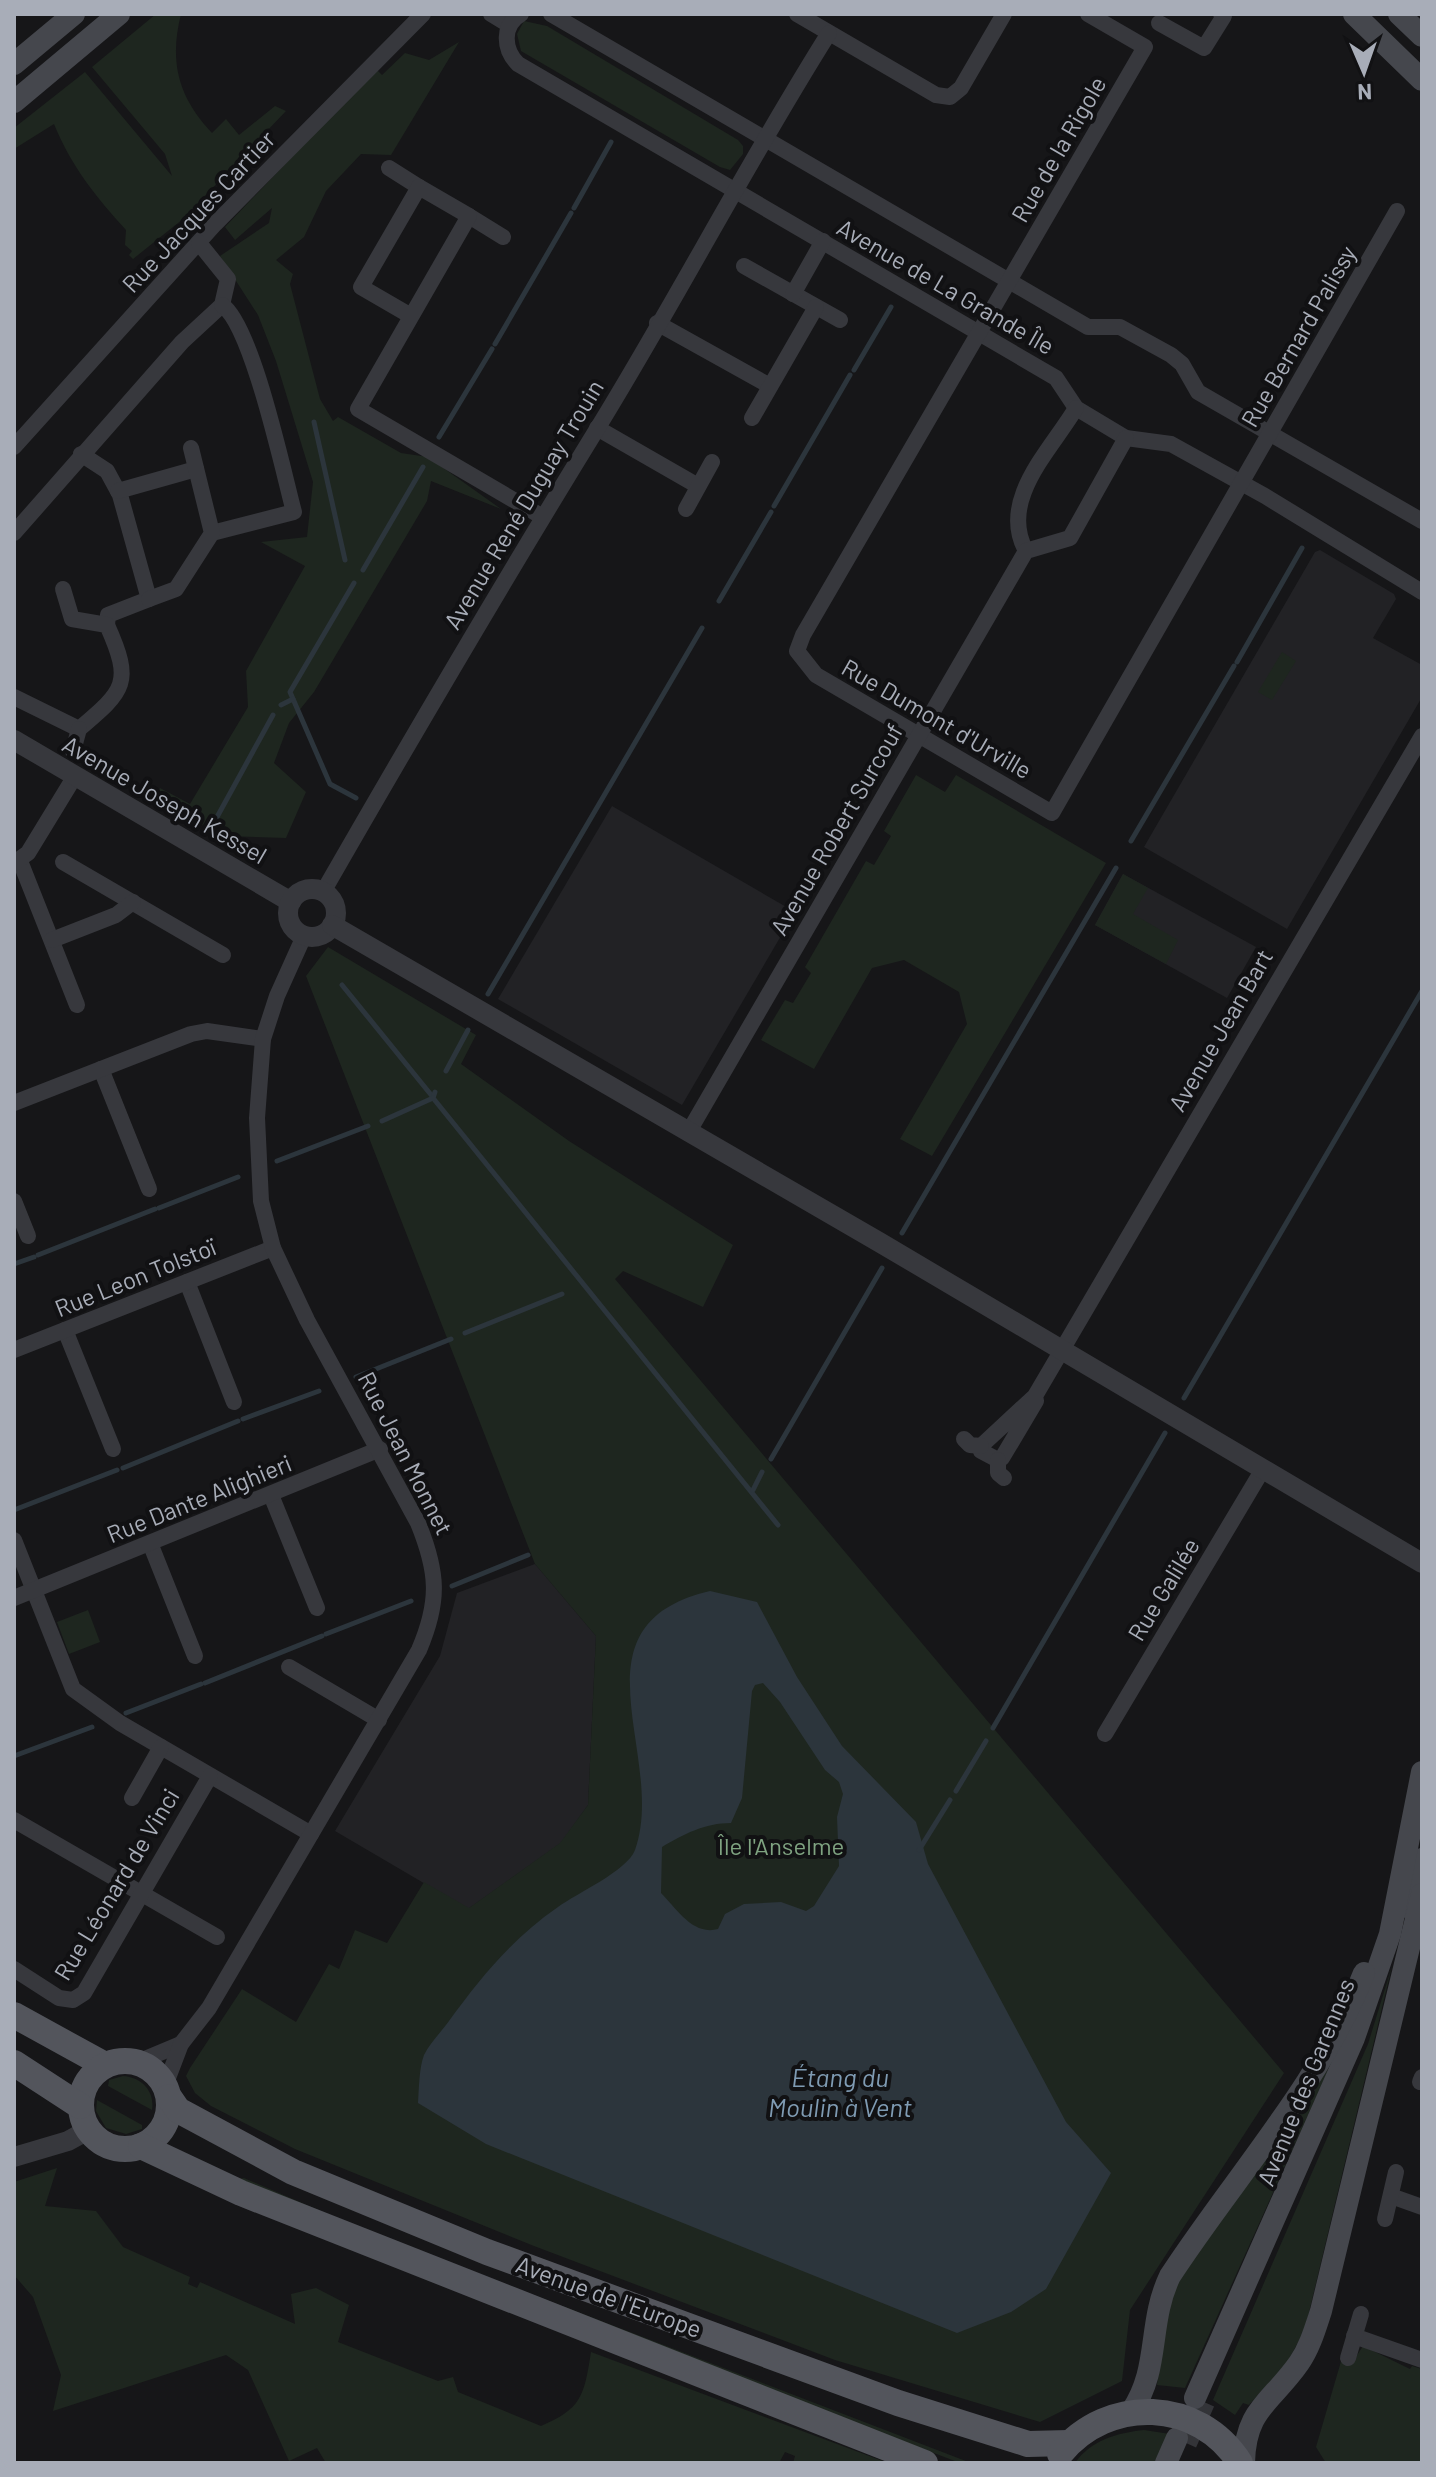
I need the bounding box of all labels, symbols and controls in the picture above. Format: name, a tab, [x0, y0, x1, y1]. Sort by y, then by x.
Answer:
north arrow	[1324, 32, 1404, 112]
street label: Rue de la Rigole	[1005, 71, 1111, 227]
text: N	[1357, 80, 1373, 106]
street label: Rue Jacques Cartier	[115, 124, 281, 298]
street label: Avenue de La Grande Île	[832, 212, 1060, 360]
street label: Rue Bernard Palissy	[1234, 240, 1362, 432]
street label: Avenue René Duguay Trouin	[437, 374, 609, 634]
street label: Rue Dumont d'Urville	[837, 652, 1037, 784]
street label: Avenue Robert Surcouf	[764, 718, 908, 940]
street label: Avenue Joseph Kessel	[58, 729, 272, 869]
street label: Avenue Jean Bart	[1162, 944, 1278, 1116]
street label: Rue Leon Tolstoï	[50, 1231, 221, 1322]
street label: Rue Jean Monnet	[352, 1367, 460, 1539]
street label: Rue Dante Alighieri	[102, 1448, 296, 1548]
street label: Rue Galilée	[1121, 1532, 1205, 1646]
street label: Rue Léonard de Vinci	[47, 1783, 185, 1985]
park label: Île l'Anselme	[718, 1831, 844, 1860]
street label: Avenue des Garennes	[1250, 1974, 1360, 2190]
water label: Étang du Moulin à Vent	[768, 2061, 912, 2122]
street label: Avenue de l'Europe	[512, 2249, 706, 2343]

